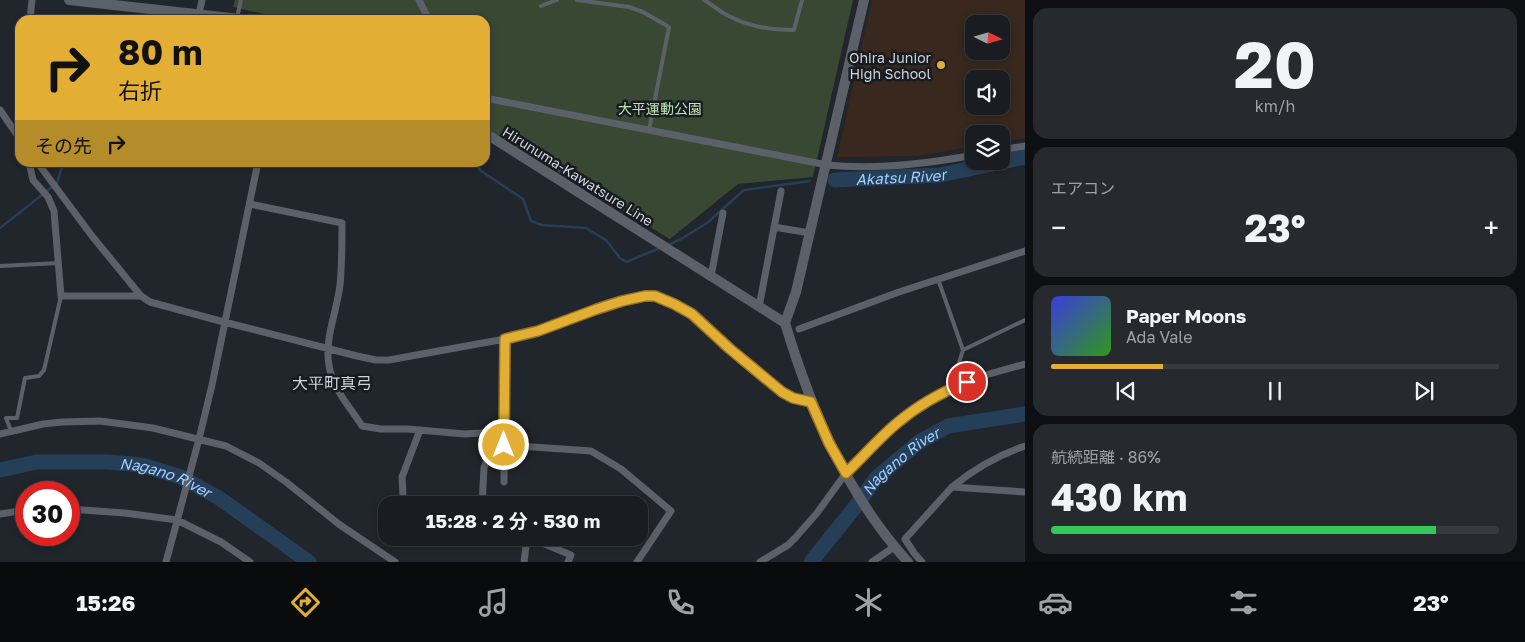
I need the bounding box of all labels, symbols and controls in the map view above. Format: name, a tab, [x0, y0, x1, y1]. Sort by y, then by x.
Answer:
north arrow	[965, 15, 1010, 60]
map controls	[965, 15, 1010, 170]
text: 20	[1234, 24, 1316, 102]
text: 80 m	[118, 31, 203, 73]
icon: right	[35, 35, 100, 100]
place label: Ohira Junior High School	[849, 49, 932, 82]
marker: Ohira Junior High School	[935, 59, 947, 71]
button: sound	[965, 70, 1010, 115]
text: 右折	[118, 77, 162, 104]
text: km/h	[1255, 96, 1295, 116]
park label: 大平運動公園	[618, 100, 702, 117]
street label: Hirunuma-Kawatsure Line	[500, 123, 656, 229]
button: layers	[965, 125, 1010, 170]
icon: right	[102, 130, 130, 158]
text: その先	[35, 134, 92, 157]
water label: Akatsu River	[855, 164, 950, 188]
text: エアコン	[1051, 178, 1115, 198]
text: 23°	[1244, 205, 1306, 250]
text: −	[1051, 211, 1066, 244]
text: +	[1484, 211, 1499, 244]
text: Paper Moons	[1126, 304, 1246, 327]
text: Ada Vale	[1126, 327, 1192, 347]
pin	[946, 361, 988, 403]
icon: arrive	[953, 368, 981, 396]
district label: 大平町真弓	[292, 373, 372, 393]
icon: previous	[1112, 377, 1140, 405]
icon: pause	[1261, 377, 1289, 405]
icon: next	[1410, 377, 1438, 405]
position arrow	[477, 418, 529, 470]
water label: Nagano River	[858, 422, 944, 498]
text: 航続距離 · 86%	[1051, 447, 1161, 467]
water label: Nagano River	[119, 454, 217, 502]
text: 430 km	[1051, 474, 1187, 519]
speed limit sign: 30	[15, 481, 80, 546]
text: 15:28 · 2 分 · 530 m	[426, 509, 600, 532]
icon: directions	[288, 585, 323, 620]
icon: music	[476, 585, 511, 620]
icon: phone	[663, 585, 698, 620]
icon: climate	[851, 585, 886, 620]
icon: car	[1038, 585, 1073, 620]
icon: filters	[1226, 585, 1261, 620]
text: 15:26	[76, 589, 135, 616]
text: 23°	[1413, 589, 1449, 616]

